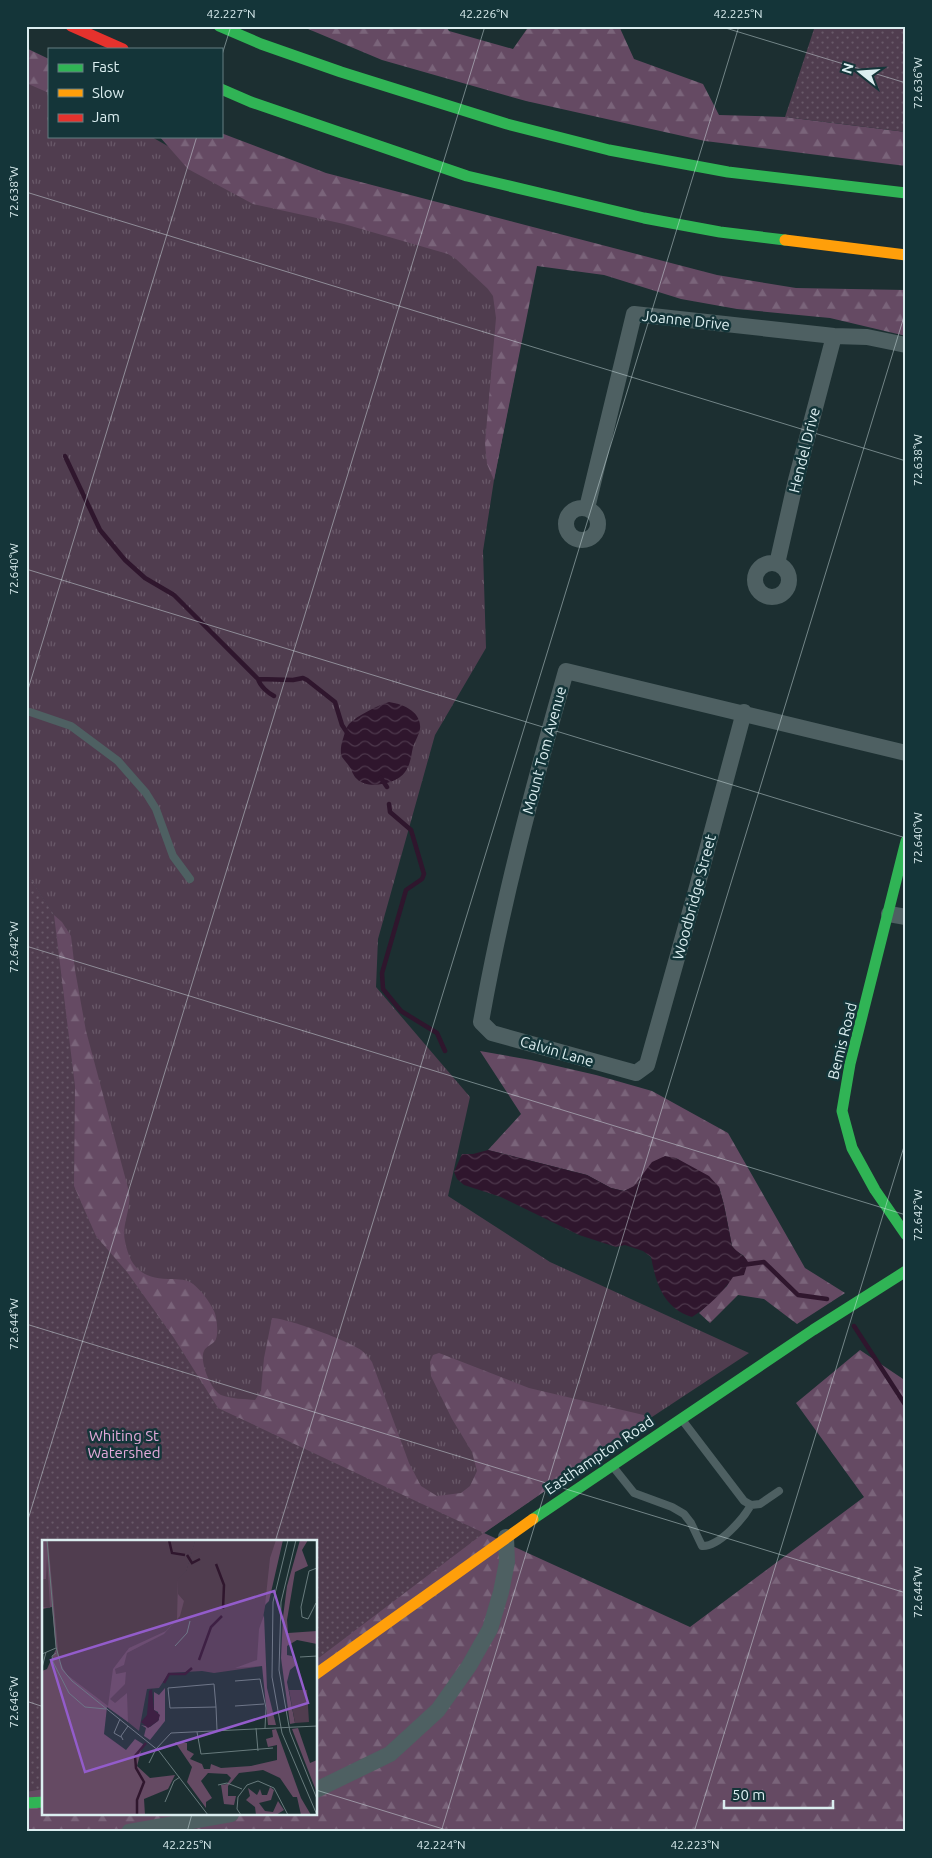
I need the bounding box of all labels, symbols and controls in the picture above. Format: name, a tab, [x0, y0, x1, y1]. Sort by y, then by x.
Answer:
text: 42.227°N	[206, 7, 256, 20]
text: 42.226°N	[459, 7, 509, 20]
text: 42.225°N	[713, 7, 763, 20]
legend	[48, 48, 222, 138]
north arrow	[834, 48, 884, 98]
text: 72.636°W	[911, 57, 924, 109]
text: Fast	[92, 58, 120, 75]
text: N	[838, 61, 857, 76]
text: Slow	[92, 84, 125, 101]
text: Jam	[92, 108, 120, 125]
text: 72.638°W	[7, 166, 20, 218]
street label: Joanne Drive	[641, 307, 731, 333]
street label: Hendel Drive	[785, 406, 823, 494]
text: 72.638°W	[911, 434, 924, 486]
text: 72.640°W	[7, 543, 20, 595]
street label: Mount Tom Avenue	[519, 684, 569, 816]
text: 72.640°W	[911, 812, 924, 864]
street label: Woodbridge Street	[669, 832, 719, 962]
text: 72.642°W	[7, 921, 20, 973]
street label: Bemis Road	[824, 1001, 860, 1081]
street label: Calvin Lane	[518, 1032, 596, 1070]
text: 72.642°W	[911, 1189, 924, 1241]
text: 72.644°W	[7, 1298, 20, 1350]
street label: Easthampton Road	[541, 1412, 657, 1498]
park label: Whiting St Watershed	[87, 1427, 161, 1461]
inset map	[42, 1540, 318, 1816]
text: 72.644°W	[911, 1566, 924, 1618]
text: 72.646°W	[7, 1676, 20, 1728]
scale bar	[724, 1778, 833, 1810]
text: 50 m	[732, 1786, 765, 1803]
text: 42.225°N	[162, 1838, 212, 1851]
text: 42.224°N	[416, 1838, 466, 1851]
text: 42.223°N	[670, 1838, 720, 1851]

